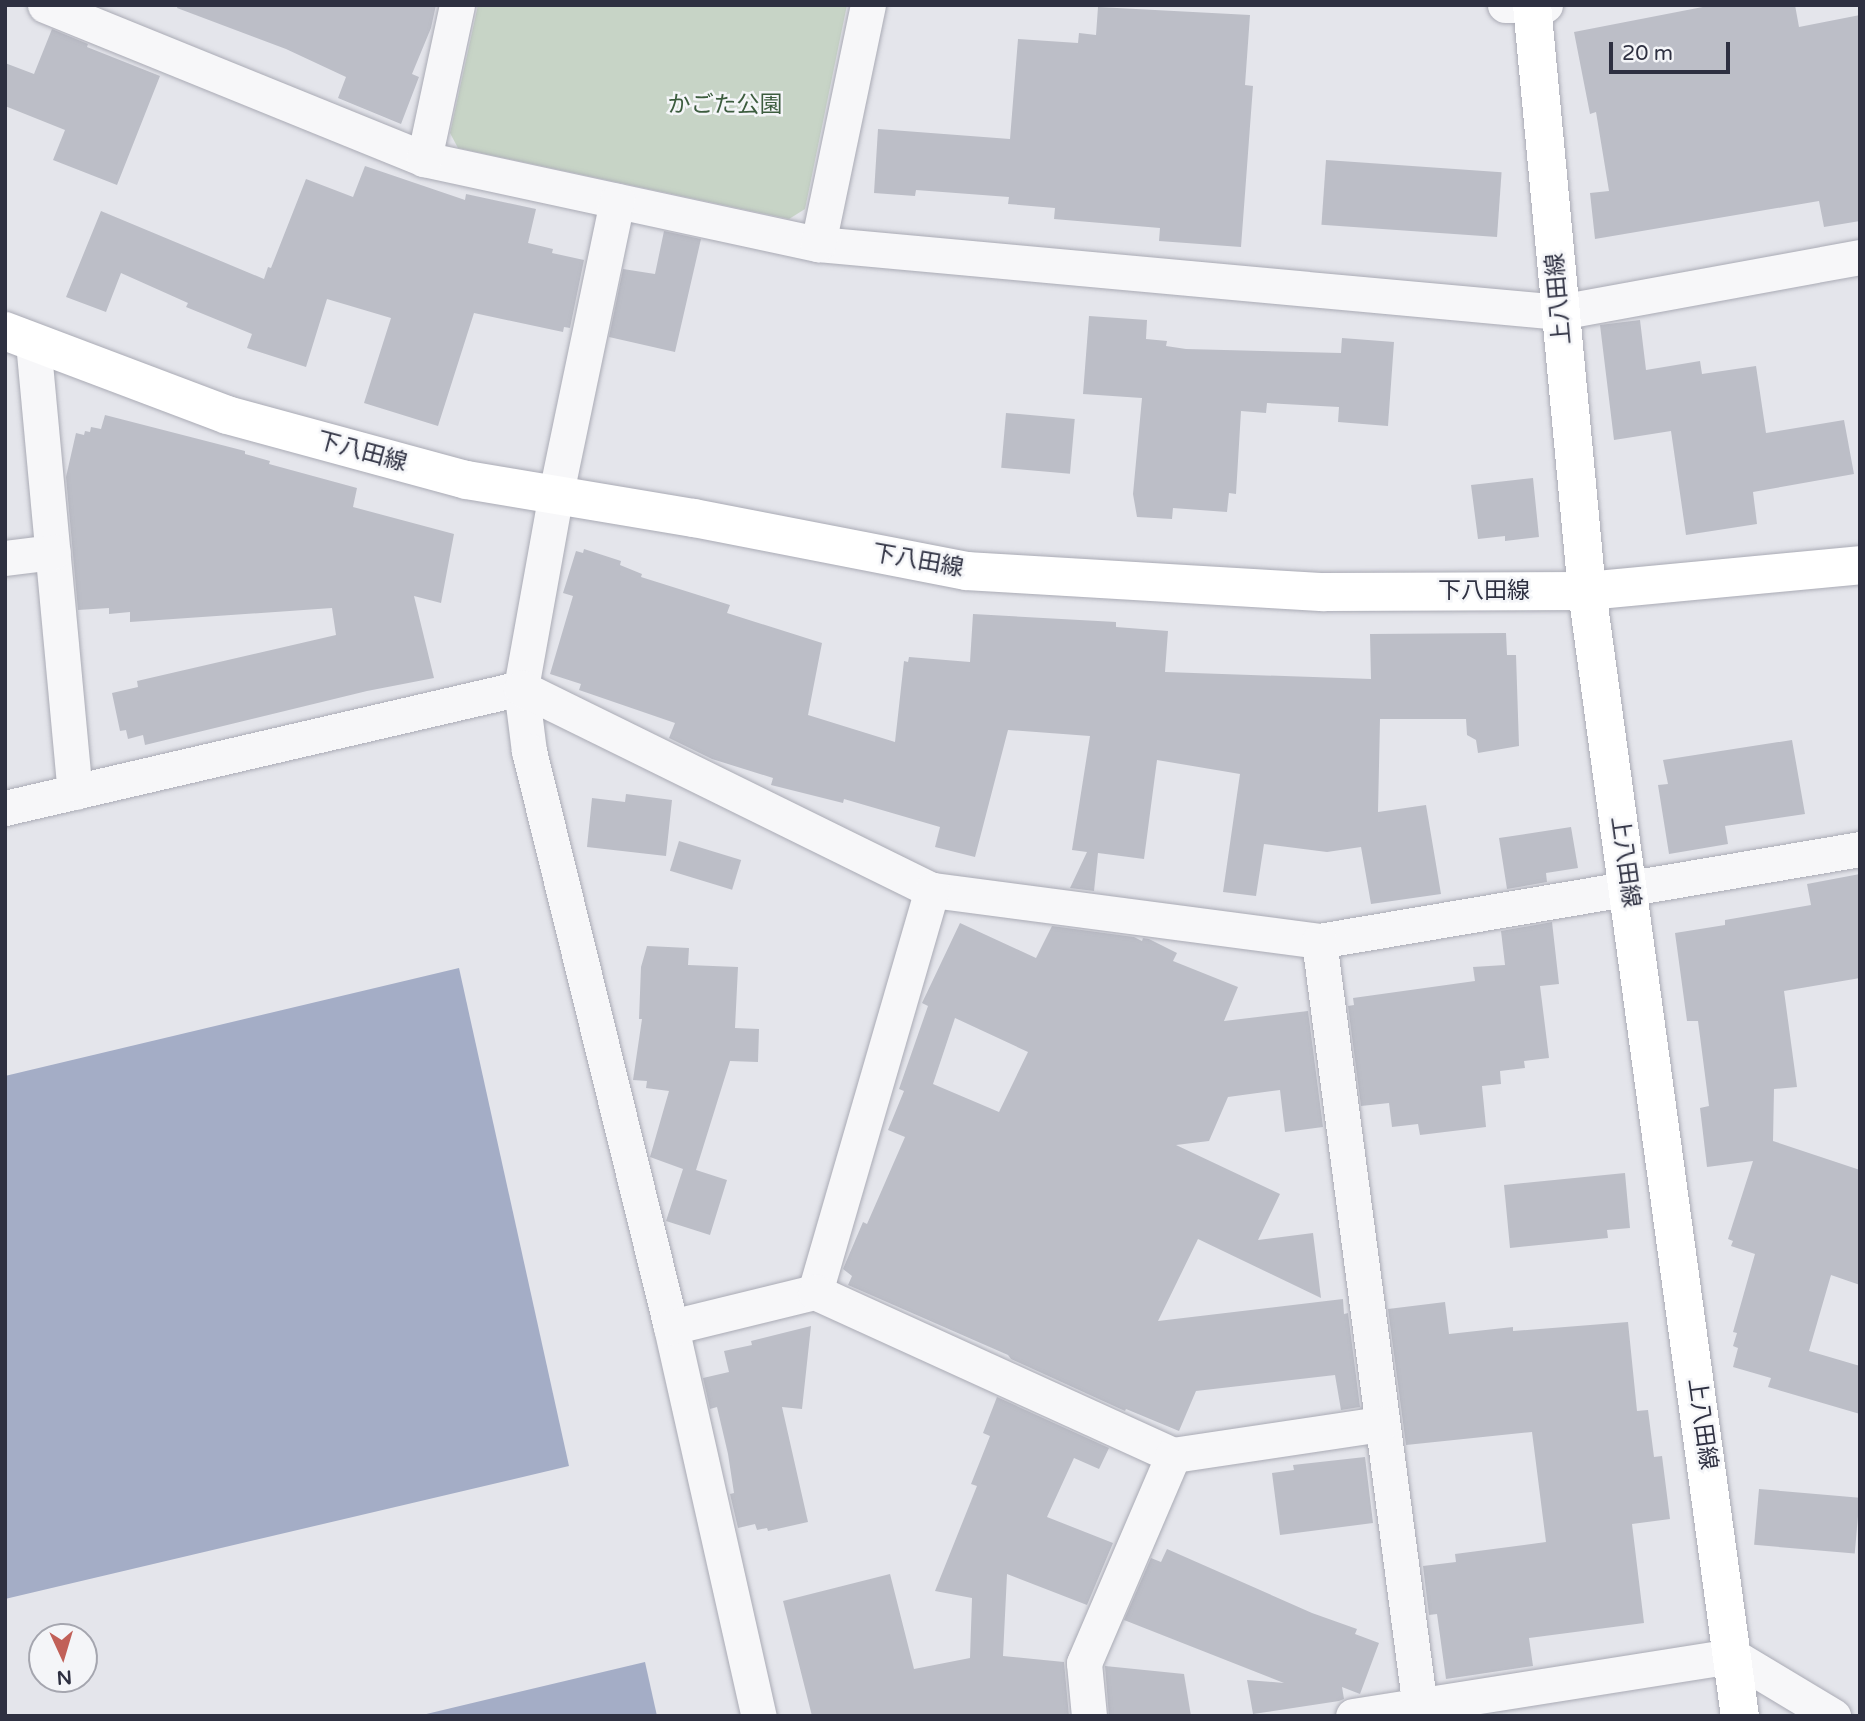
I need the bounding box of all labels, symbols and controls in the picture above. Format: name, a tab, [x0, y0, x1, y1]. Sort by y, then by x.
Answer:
scale bar	[1613, 28, 1734, 72]
text: 20 m	[1622, 41, 1673, 66]
park label: かごた公園	[668, 91, 782, 119]
street label: 上八田線	[1541, 252, 1577, 346]
street label: 下八田線	[314, 427, 410, 477]
street label: 下八田線	[870, 539, 966, 583]
street label: 下八田線	[1438, 577, 1530, 605]
street label: 上八田線	[1605, 815, 1645, 909]
street label: 上八田線	[1682, 1377, 1722, 1471]
north arrow	[28, 1623, 98, 1693]
text: N	[56, 1665, 73, 1688]

